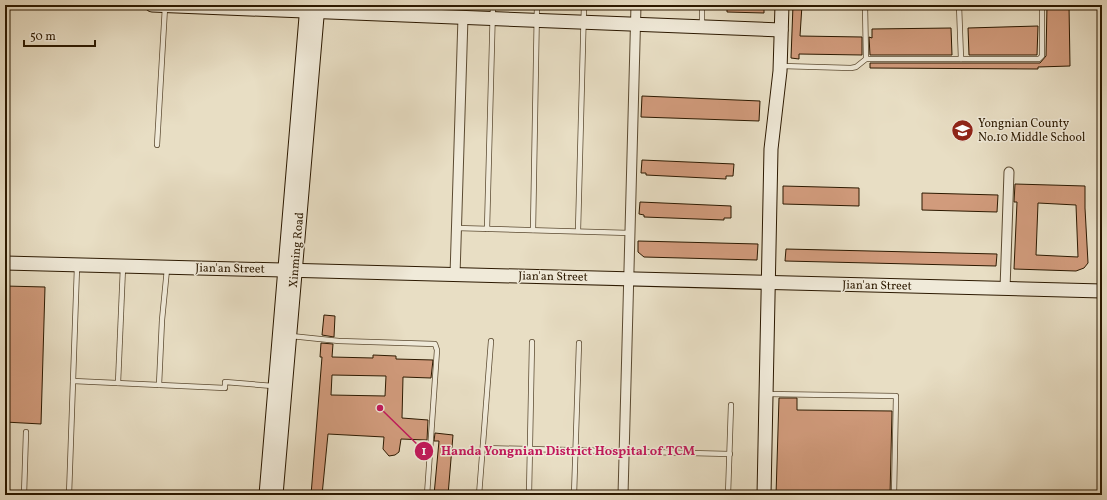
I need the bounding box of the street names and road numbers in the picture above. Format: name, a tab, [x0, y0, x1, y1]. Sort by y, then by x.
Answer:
street label: Xinming Road	[286, 211, 308, 288]
street label: Jian'an Street	[195, 260, 265, 278]
street label: Jian'an Street	[518, 268, 588, 286]
street label: Jian'an Street	[842, 277, 912, 295]

